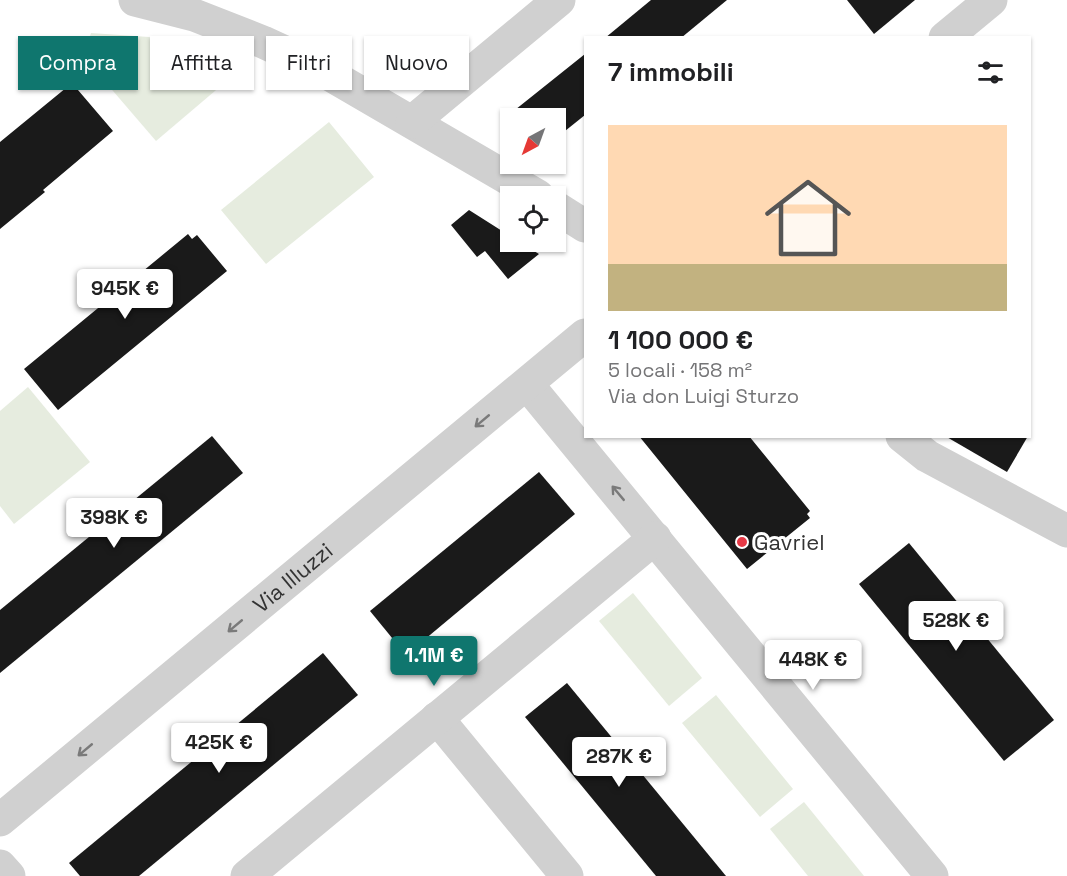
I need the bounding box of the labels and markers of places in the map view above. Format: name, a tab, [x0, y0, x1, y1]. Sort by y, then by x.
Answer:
pin: 945K €	[76, 269, 174, 320]
pin: 398K €	[65, 498, 163, 549]
place label: Gavriel	[754, 528, 825, 556]
marker: Gavriel	[735, 535, 749, 549]
pin: 528K €	[907, 601, 1005, 652]
pin: 1.1M €	[385, 636, 483, 687]
pin: 448K €	[764, 640, 862, 691]
pin: 425K €	[170, 723, 268, 774]
pin: 287K €	[570, 737, 668, 788]

